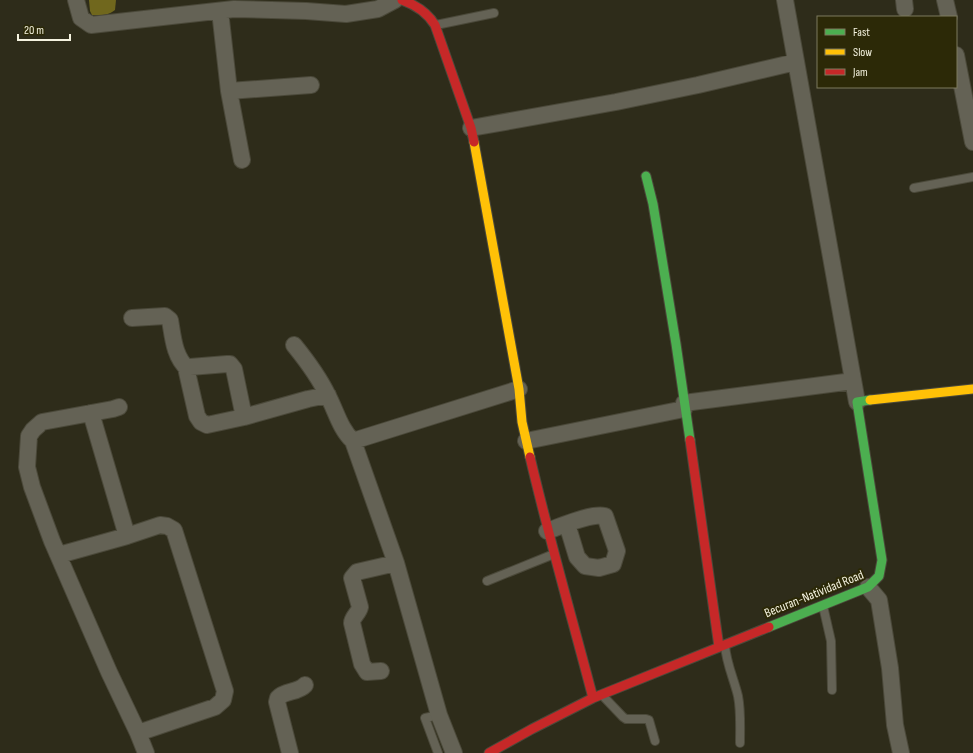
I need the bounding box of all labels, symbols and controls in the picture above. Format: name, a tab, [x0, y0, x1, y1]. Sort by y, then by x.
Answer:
scale bar	[18, 16, 70, 42]
legend	[817, 16, 957, 88]
text: 20 m	[24, 23, 44, 38]
text: Fast	[853, 25, 870, 40]
text: Slow	[853, 45, 872, 60]
text: Jam	[852, 65, 868, 80]
street label: Becuran-Natividad Road	[762, 567, 866, 621]

